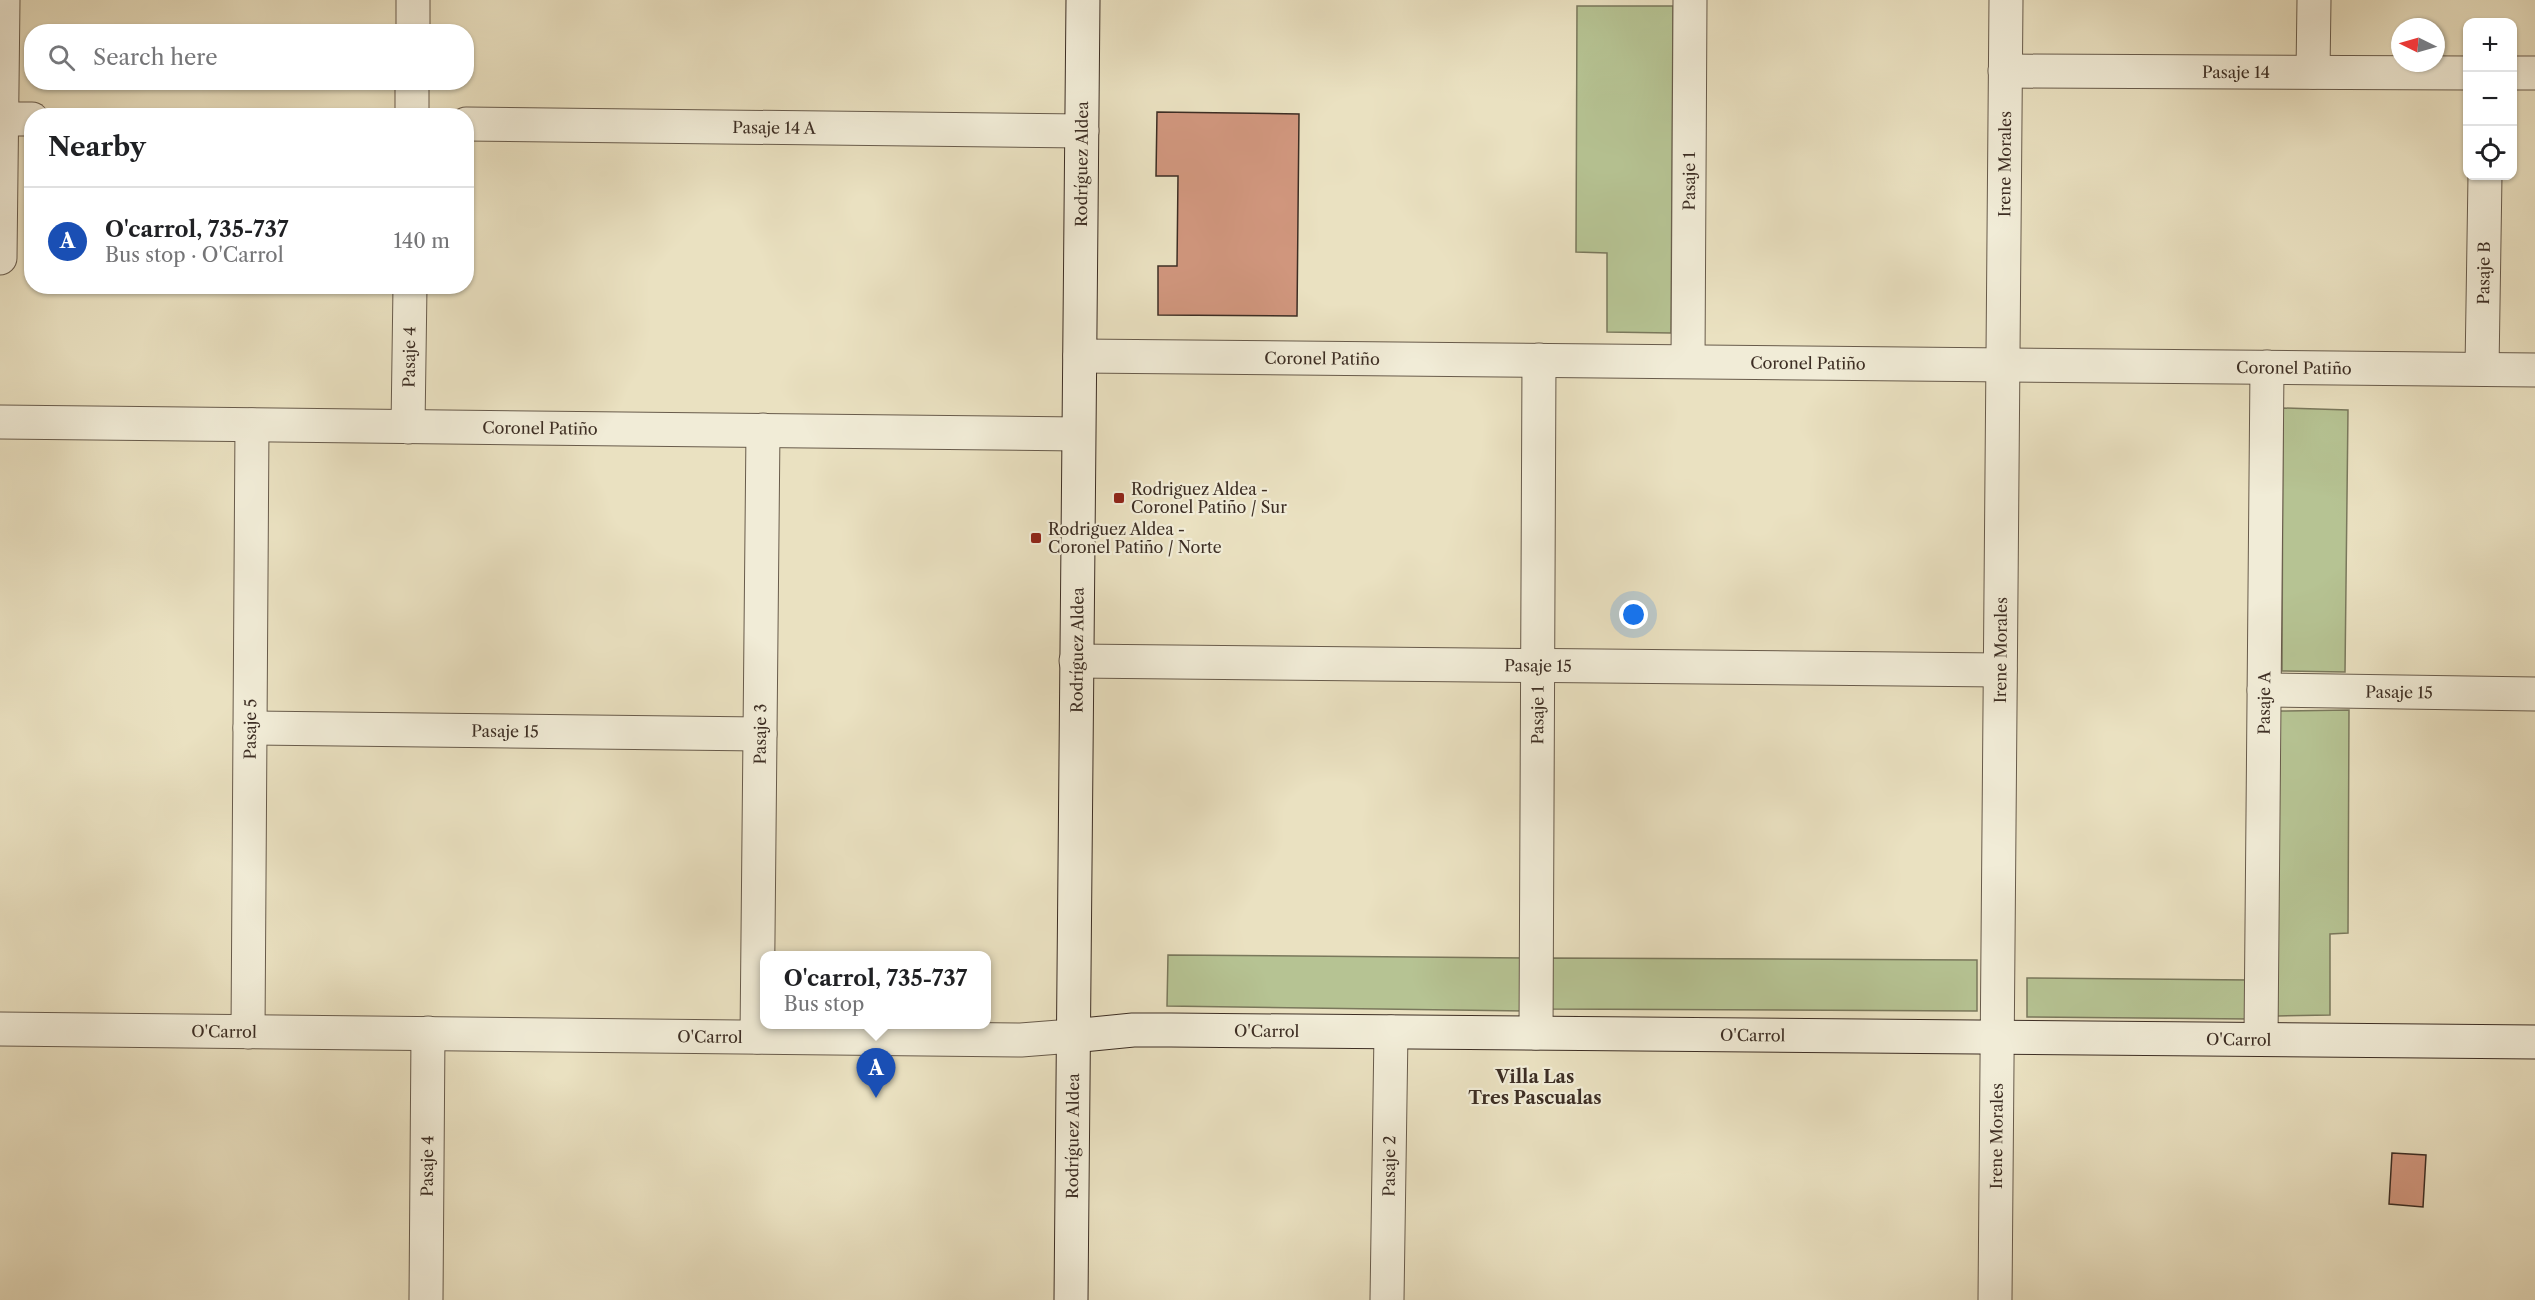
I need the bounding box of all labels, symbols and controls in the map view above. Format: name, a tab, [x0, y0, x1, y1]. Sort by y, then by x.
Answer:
north arrow	[2391, 18, 2445, 72]
map controls	[2463, 18, 2517, 180]
button: +	[2463, 18, 2517, 72]
search box	[24, 24, 474, 90]
icon: search	[45, 41, 78, 74]
text: Search here	[93, 44, 218, 71]
street label: Pasaje 14	[2202, 62, 2270, 82]
button: −	[2463, 72, 2517, 126]
street label: Rodríguez Aldea	[1071, 101, 1092, 227]
street label: Irene Morales	[1994, 111, 2015, 217]
street label: Pasaje 14 A	[732, 117, 817, 138]
button: locate	[2463, 126, 2517, 180]
text: Nearby	[48, 131, 146, 163]
street label: Pasaje 1	[1679, 151, 1699, 210]
text: O'carrol, 735-737	[105, 216, 289, 243]
text: A	[60, 229, 75, 253]
text: 140 m	[393, 229, 450, 253]
street label: Pasaje B	[2473, 241, 2494, 305]
text: Bus stop · O'Carrol	[105, 243, 284, 267]
street label: Pasaje 4	[399, 326, 419, 388]
street label: Coronel Patiño	[1264, 348, 1380, 369]
street label: Coronel Patiño	[1750, 352, 1866, 374]
street label: Coronel Patiño	[2236, 357, 2352, 378]
street label: Coronel Patiño	[482, 417, 598, 439]
place label: Rodriguez Aldea - Coronel Patiño / Sur	[1131, 479, 1287, 517]
marker: Rodriguez Aldea - Coronel Patiño / Sur	[1112, 491, 1126, 505]
place label: Rodriguez Aldea - Coronel Patiño / Norte	[1048, 519, 1222, 557]
marker: Rodriguez Aldea - Coronel Patiño / Norte	[1029, 531, 1043, 545]
street label: Rodríguez Aldea	[1066, 587, 1088, 713]
street label: Irene Morales	[1990, 597, 2011, 703]
your location	[1619, 600, 1648, 629]
street label: Pasaje 15	[1504, 655, 1572, 676]
street label: Pasaje A	[2254, 670, 2274, 735]
street label: Pasaje 15	[2365, 681, 2433, 702]
street label: Pasaje 1	[1527, 685, 1548, 744]
street label: Pasaje 5	[240, 699, 260, 759]
street label: Pasaje 3	[750, 704, 770, 765]
street label: Pasaje 15	[471, 721, 539, 741]
popup	[760, 951, 991, 1029]
text: O'carrol, 735-737	[784, 965, 967, 992]
text: Bus stop	[784, 992, 864, 1016]
street label: O'Carrol	[191, 1021, 257, 1042]
street label: O'Carrol	[1234, 1021, 1300, 1041]
street label: O'Carrol	[1720, 1025, 1786, 1045]
street label: O'Carrol	[677, 1026, 743, 1047]
street label: O'Carrol	[2206, 1029, 2272, 1050]
pin: A	[856, 1048, 896, 1098]
district label: Villa Las Tres Pascualas	[1468, 1066, 1602, 1109]
street label: Rodríguez Aldea	[1062, 1073, 1083, 1199]
street label: Irene Morales	[1986, 1083, 2007, 1189]
street label: Pasaje 4	[417, 1135, 437, 1197]
street label: Pasaje 2	[1379, 1135, 1399, 1197]

